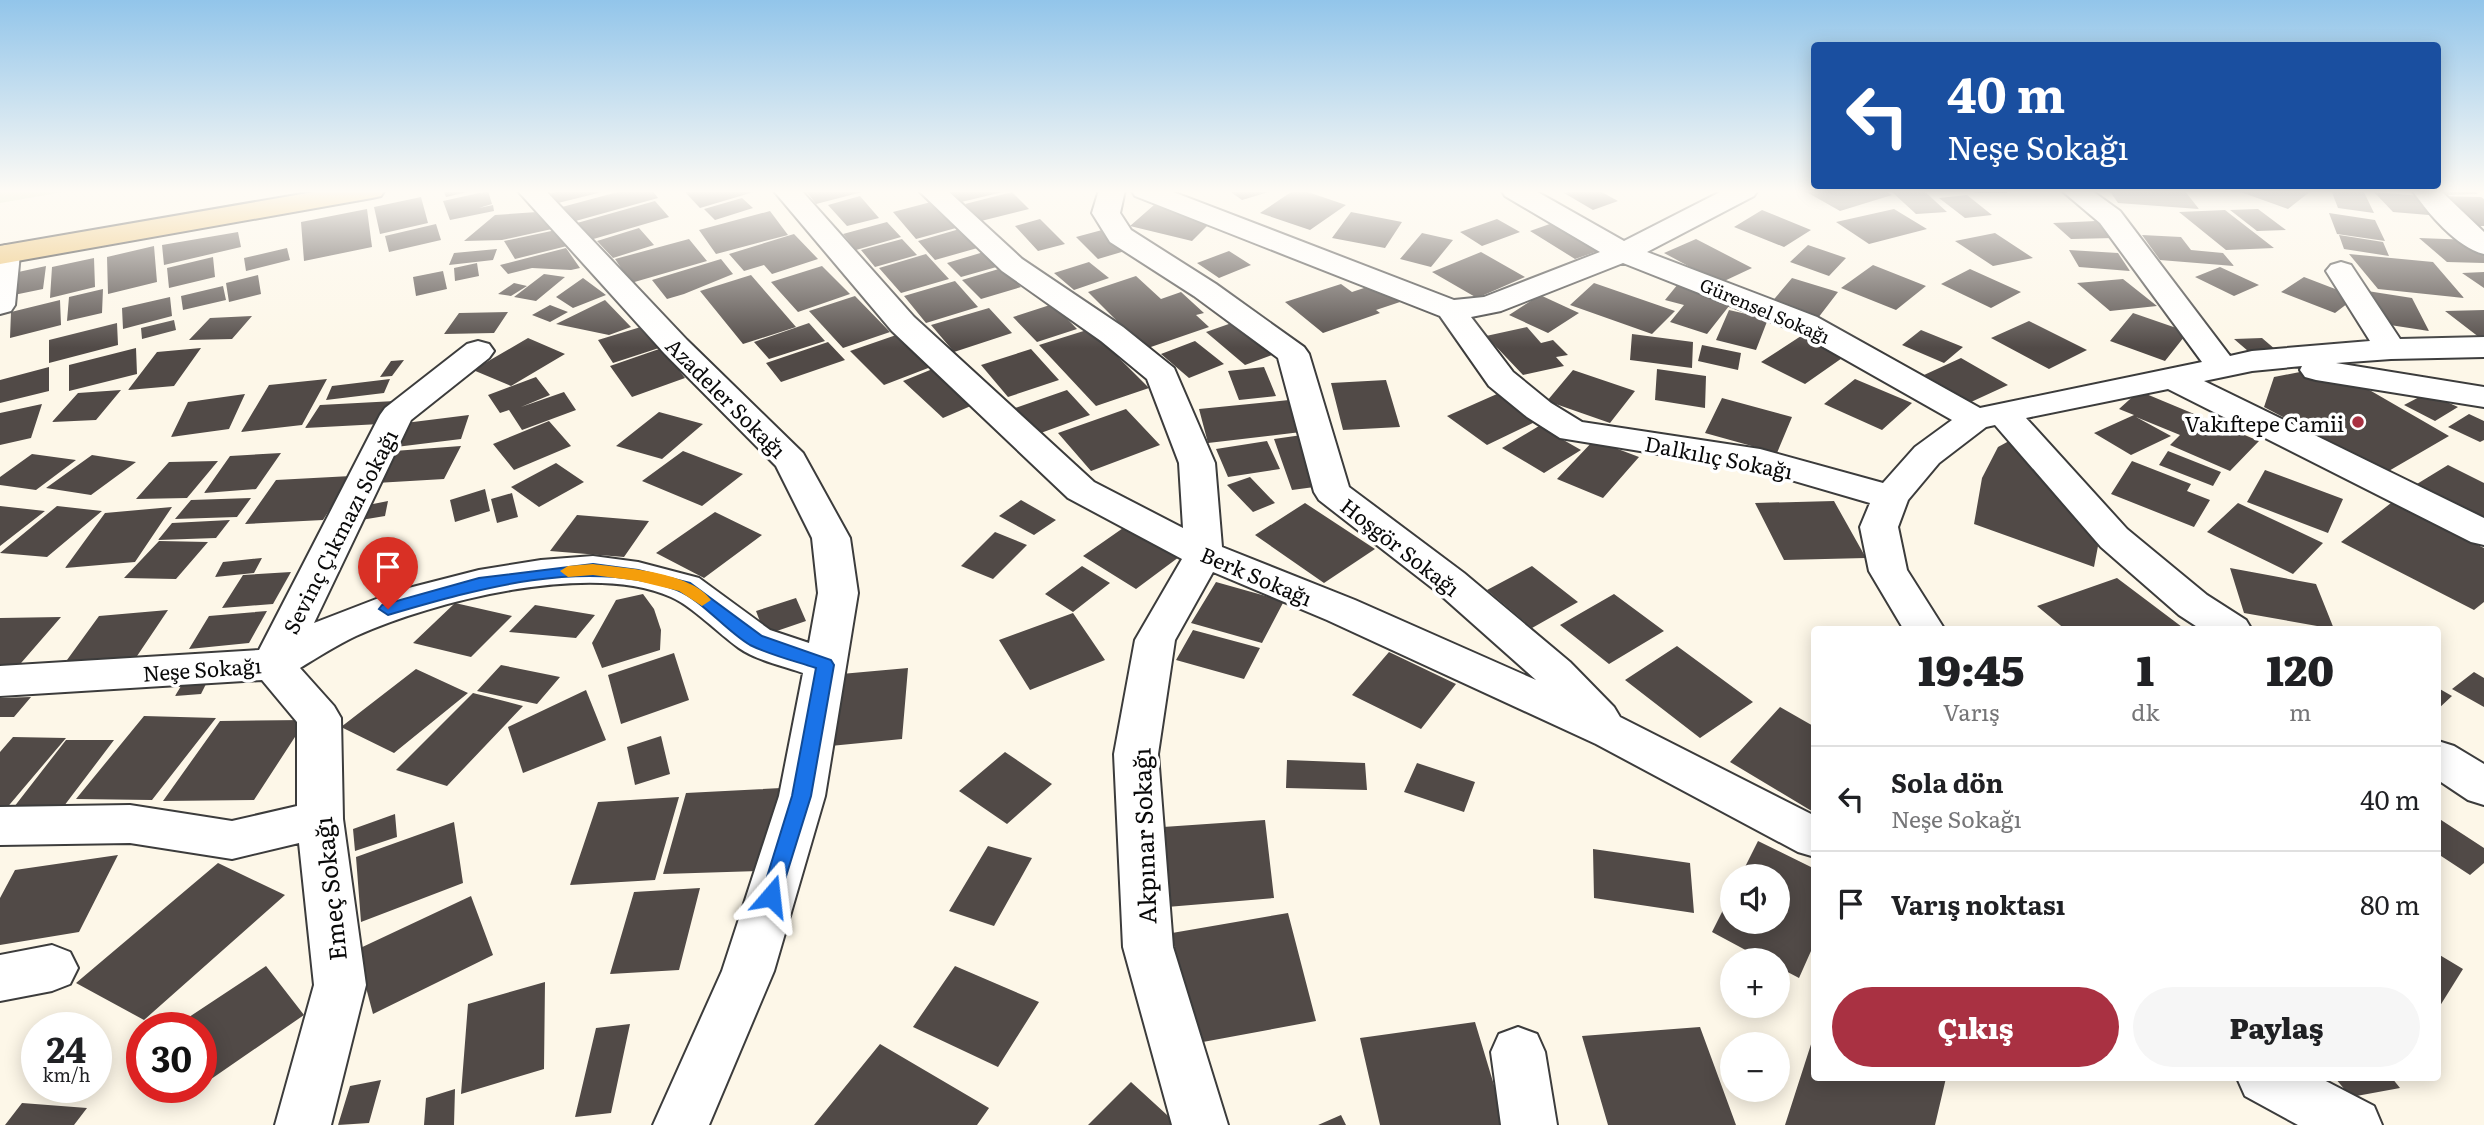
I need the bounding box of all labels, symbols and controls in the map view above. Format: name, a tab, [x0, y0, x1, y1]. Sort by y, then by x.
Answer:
text: 40 m	[1947, 55, 2065, 128]
icon: left	[1832, 70, 1923, 161]
text: Neşe Sokağı	[1947, 122, 2128, 170]
street label: Gürensel Sokağı	[1696, 270, 1834, 350]
street label: Azadeler Sokağı	[660, 330, 794, 464]
place label: Vakıftepe Camii	[2185, 407, 2344, 438]
marker: Vakıftepe Camii	[2350, 414, 2366, 430]
street label: Sevinç Çıkmazı Sokağı	[274, 423, 404, 639]
street label: Dalkılıç Sokağı	[1642, 426, 1796, 486]
street label: Hoşgör Sokağı	[1335, 490, 1467, 602]
pin	[358, 537, 418, 609]
street label: Berk Sokağı	[1196, 538, 1318, 612]
icon: arrive	[369, 548, 407, 586]
text: 19:45	[1918, 637, 2024, 699]
text: 1	[2137, 637, 2154, 699]
text: 120	[2266, 637, 2334, 699]
street label: Neşe Sokağı	[142, 648, 262, 688]
text: Varış	[1943, 694, 1999, 728]
text: dk	[2131, 694, 2159, 728]
text: m	[2289, 694, 2311, 728]
street label: Akpınar Sokağı	[1122, 747, 1164, 925]
text: Sola dön	[1891, 762, 2004, 801]
text: 40 m	[2360, 779, 2420, 818]
icon: left	[1832, 780, 1870, 818]
text: Neşe Sokağı	[1891, 801, 2021, 835]
street label: Emeç Sokağı	[304, 815, 354, 963]
position arrow	[734, 859, 808, 933]
map controls	[1720, 864, 1790, 1102]
button: sound	[1720, 864, 1790, 934]
text: Varış noktası	[1891, 884, 2065, 923]
text: 80 m	[2360, 884, 2420, 923]
icon: arrive	[1832, 885, 1870, 923]
button: +	[1720, 948, 1790, 1018]
button: Çıkış	[1832, 987, 2119, 1067]
button: Paylaş	[2133, 987, 2420, 1067]
speed limit sign: 30	[126, 1012, 217, 1103]
text: 24	[47, 1022, 86, 1074]
button: −	[1720, 1032, 1790, 1102]
text: km/h	[43, 1061, 90, 1088]

